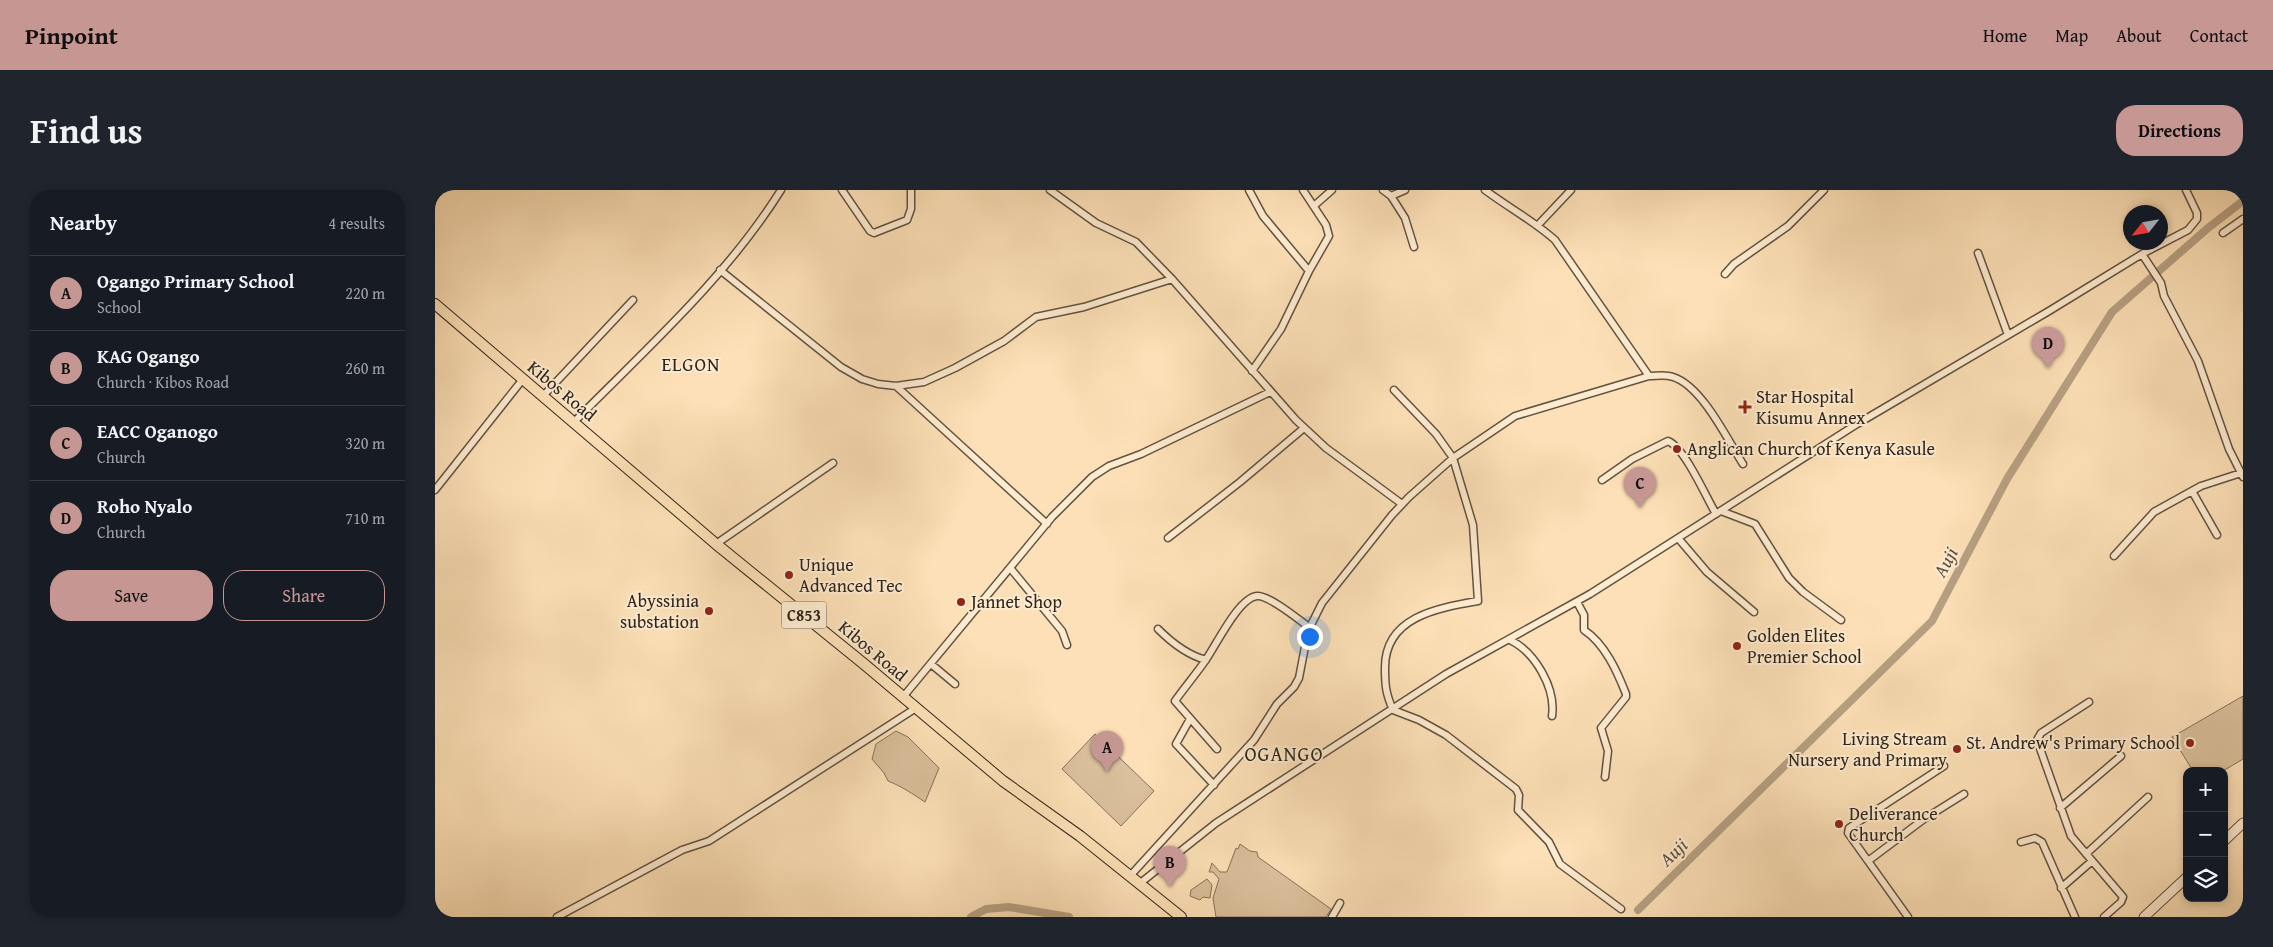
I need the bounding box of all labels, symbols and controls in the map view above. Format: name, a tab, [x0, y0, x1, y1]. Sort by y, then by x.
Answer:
text: Pinpoint	[25, 18, 118, 53]
text: Home	[1983, 22, 2027, 49]
text: Map	[2055, 22, 2088, 49]
text: About	[2116, 22, 2162, 49]
text: Contact	[2190, 22, 2248, 49]
text: Find us	[30, 105, 143, 156]
button: Directions	[2116, 105, 2243, 156]
north arrow	[2123, 205, 2168, 250]
text: Nearby	[50, 207, 117, 238]
text: 4 results	[328, 211, 385, 235]
text: Ogango Primary School	[97, 267, 294, 295]
text: A	[61, 281, 71, 305]
text: 220 m	[345, 281, 385, 305]
text: School	[97, 295, 141, 319]
pin: D	[2032, 327, 2064, 368]
text: KAG Ogango	[97, 342, 200, 370]
district label: ELGON	[661, 350, 721, 378]
street label: Kibos Road	[522, 354, 603, 428]
text: B	[61, 356, 71, 380]
text: 260 m	[345, 356, 385, 380]
text: Church · Kibos Road	[97, 370, 229, 394]
place label: Star Hospital Kisumu Annex	[1756, 383, 1866, 431]
marker: Star Hospital Kisumu Annex	[1738, 400, 1752, 414]
text: EACC Oganogo	[97, 417, 218, 445]
text: C	[61, 431, 71, 455]
text: 320 m	[345, 431, 385, 455]
place label: Anglican Church of Kenya Kasule	[1687, 435, 1935, 462]
marker: Anglican Church of Kenya Kasule	[1671, 443, 1683, 455]
text: Church	[97, 445, 146, 469]
pin: C	[1624, 467, 1656, 508]
text: Roho Nyalo	[97, 492, 192, 520]
text: D	[61, 506, 71, 530]
text: 710 m	[345, 506, 385, 530]
text: Church	[97, 520, 146, 544]
water label: Auji	[1925, 542, 1965, 583]
place label: Unique Advanced Tec	[799, 551, 903, 599]
marker: Unique Advanced Tec	[783, 569, 795, 581]
button: Save	[50, 570, 213, 621]
button: Share	[223, 570, 385, 621]
place label: Abyssinia substation	[620, 587, 699, 635]
place label: Jannet Shop	[969, 588, 1062, 615]
marker: Jannet Shop	[955, 596, 967, 608]
road number: C853	[781, 602, 827, 628]
marker: Abyssinia substation	[703, 605, 715, 617]
street label: Kibos Road	[833, 614, 914, 688]
place label: Golden Elites Premier School	[1747, 622, 1862, 670]
your location	[1297, 624, 1323, 650]
marker: Golden Elites Premier School	[1731, 640, 1743, 652]
place label: Living Stream Nursery and Primary	[1788, 725, 1947, 773]
place label: St. Andrew's Primary School	[1966, 729, 2180, 756]
pin: A	[1091, 731, 1123, 772]
marker: St. Andrew's Primary School	[2184, 737, 2196, 749]
district label: OGANGO	[1244, 739, 1324, 768]
marker: Living Stream Nursery and Primary	[1951, 743, 1963, 755]
map controls	[2183, 767, 2228, 902]
button: +	[2183, 767, 2228, 812]
place label: Deliverance Church	[1849, 800, 1938, 848]
button: −	[2183, 812, 2228, 857]
marker: Deliverance Church	[1833, 818, 1845, 830]
water label: Auji	[1652, 831, 1694, 873]
pin: B	[1154, 846, 1186, 887]
button: layers	[2183, 857, 2228, 902]

